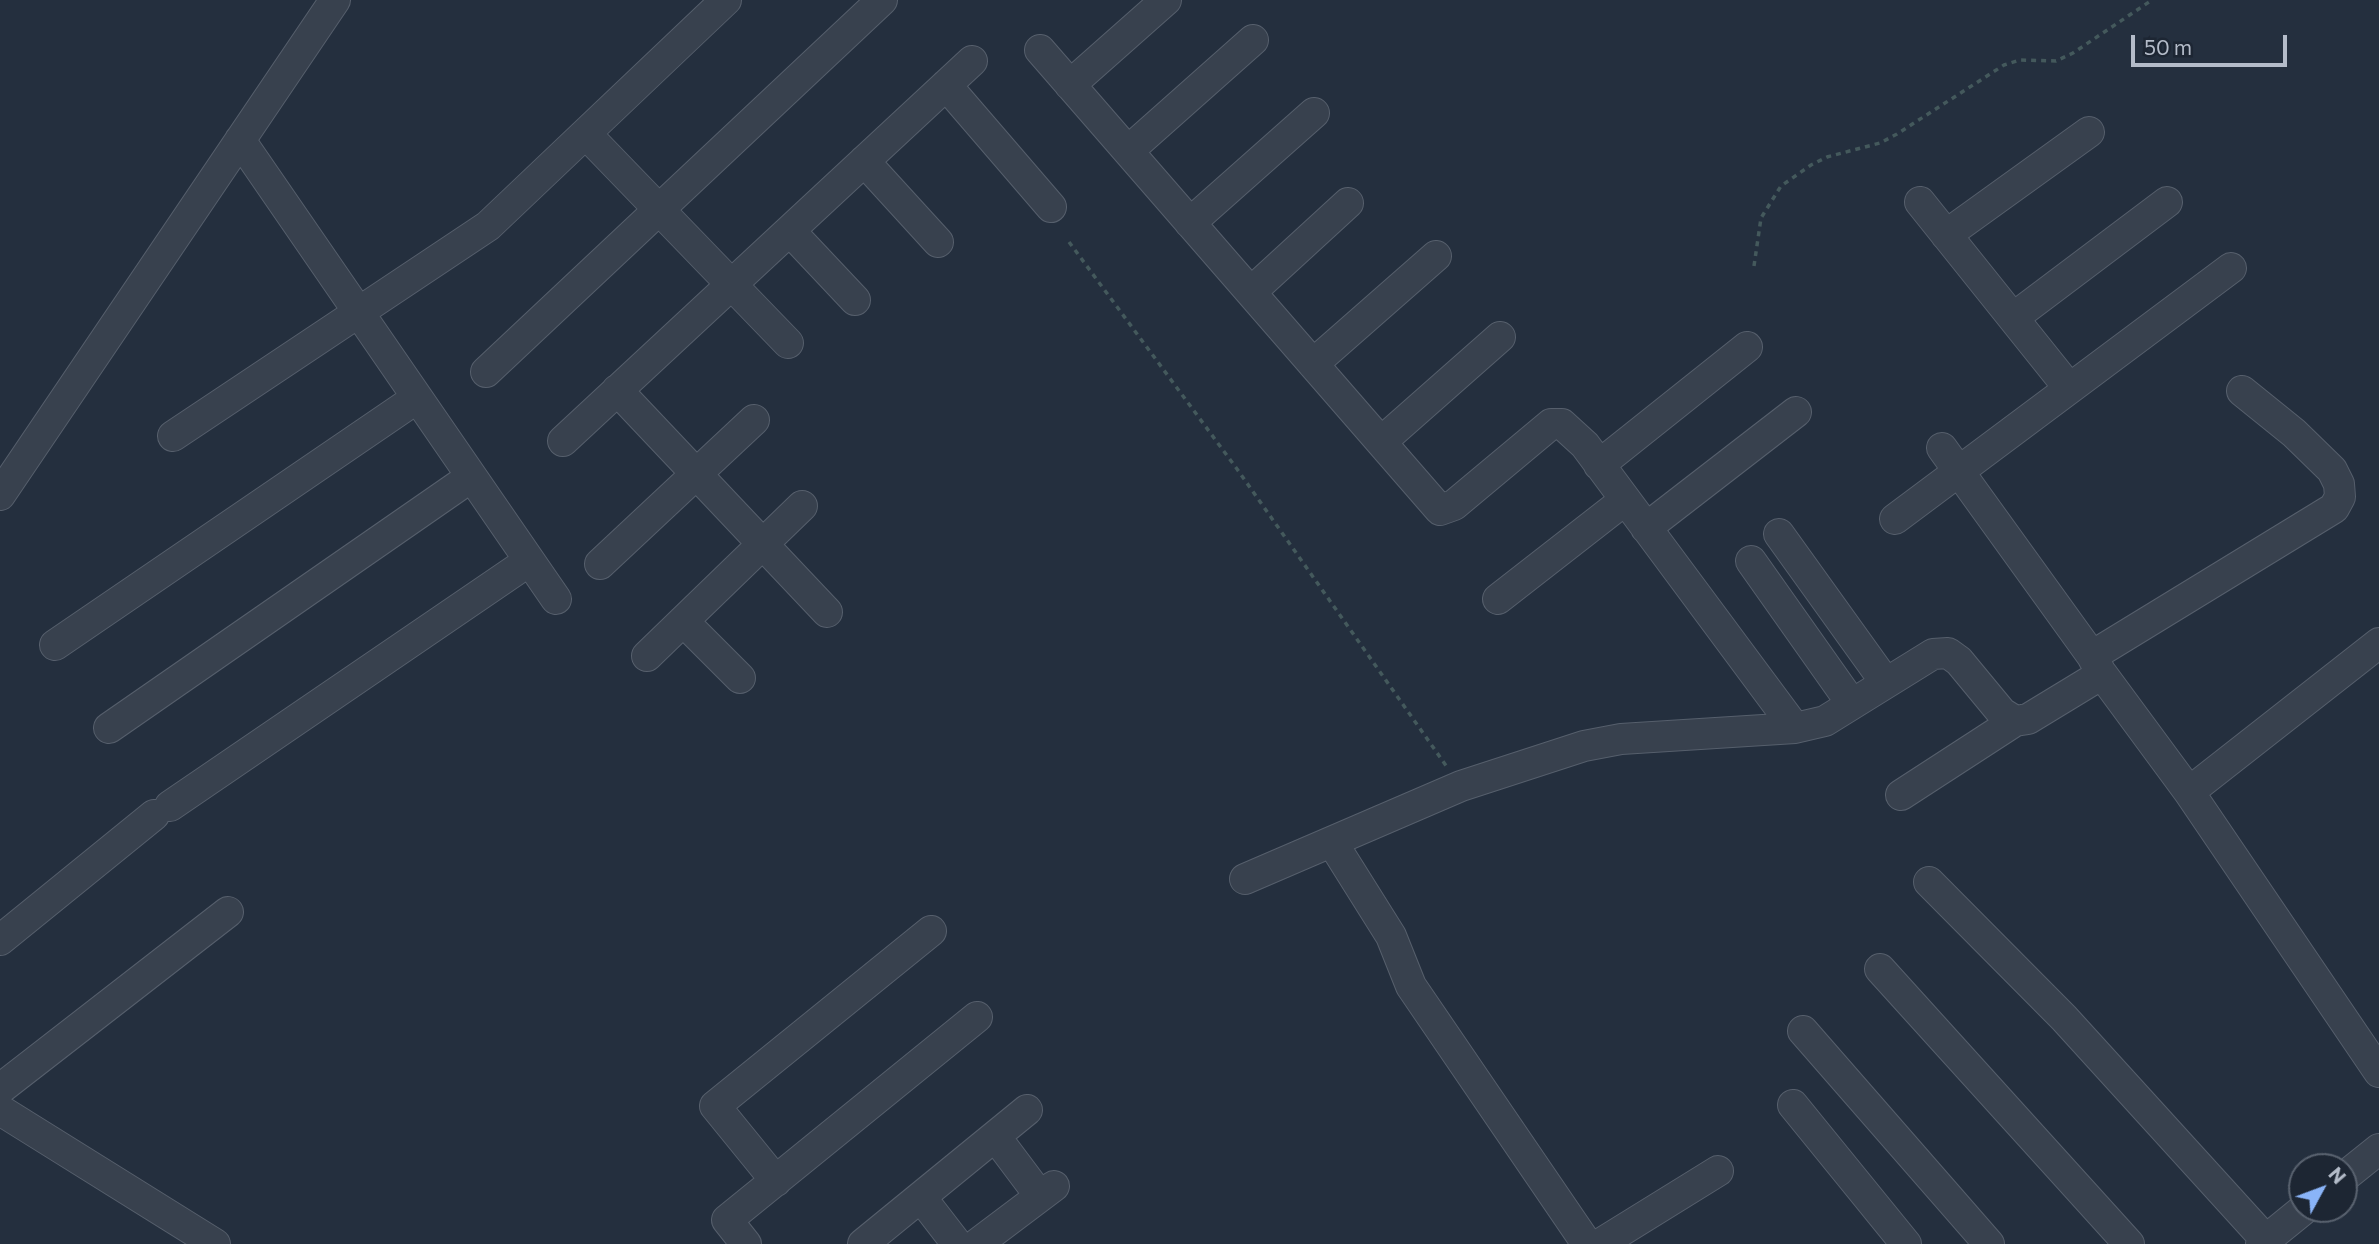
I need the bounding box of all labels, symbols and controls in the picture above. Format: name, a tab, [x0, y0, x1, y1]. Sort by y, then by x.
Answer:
scale bar	[2134, 21, 2290, 65]
text: 50 m	[2144, 34, 2192, 59]
north arrow	[2288, 1153, 2358, 1223]
text: N	[2324, 1162, 2351, 1188]

